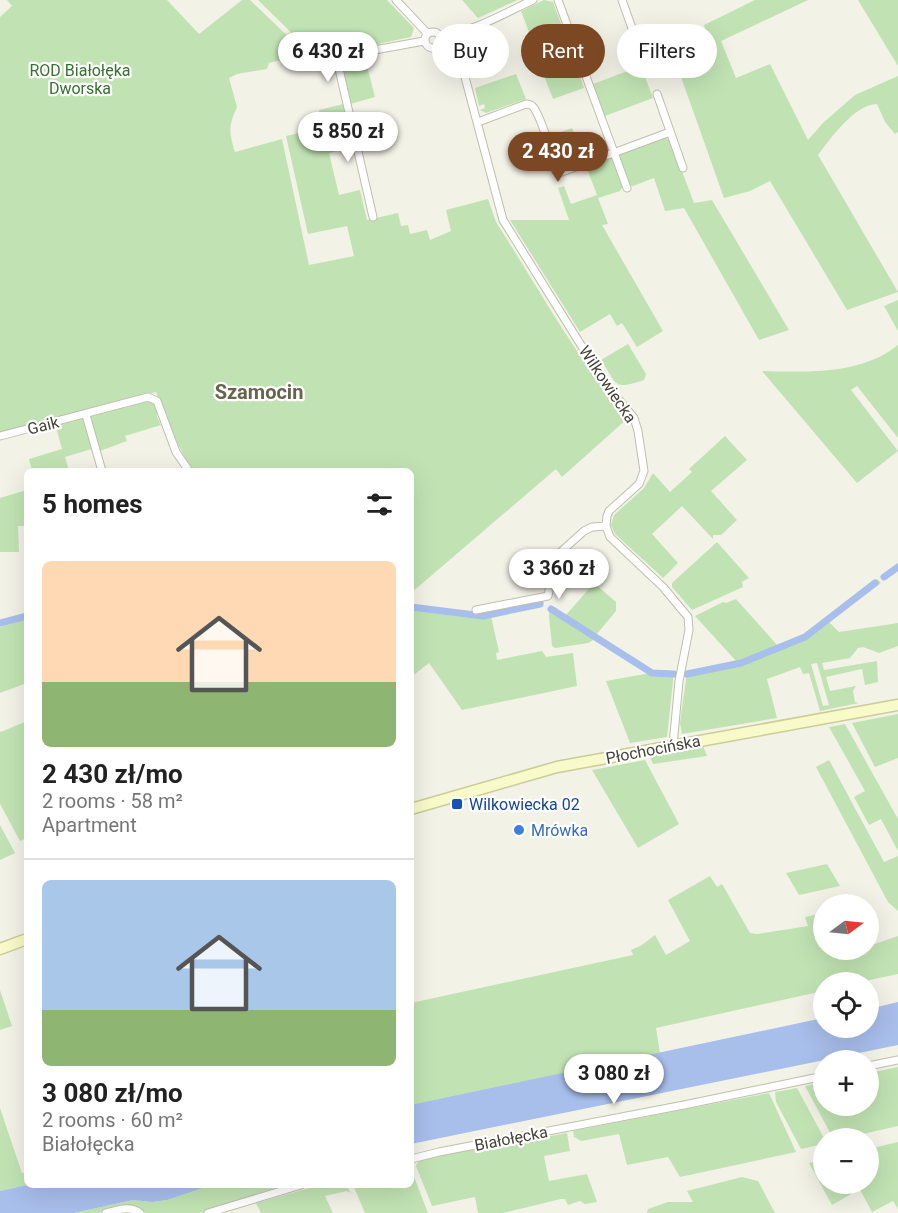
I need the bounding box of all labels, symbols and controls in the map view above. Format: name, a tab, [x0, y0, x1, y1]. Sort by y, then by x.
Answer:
chip: Buy	[432, 24, 509, 78]
chip: Rent	[521, 24, 605, 78]
chip: Filters	[617, 24, 717, 78]
pin: 6 430 zł	[266, 32, 390, 83]
text: 6 430 zł	[292, 39, 364, 63]
park label: ROD Białołęka Dworska	[30, 61, 130, 98]
pin: 5 850 zł	[286, 112, 410, 163]
text: 5 850 zł	[312, 119, 384, 143]
pin: 2 430 zł	[496, 132, 620, 183]
text: 2 430 zł	[522, 139, 594, 163]
street label: Wilkowiecka	[575, 342, 640, 426]
district label: Szamocin	[215, 380, 303, 404]
street label: Gaik	[25, 412, 62, 439]
icon: filters	[363, 488, 396, 521]
text: 5 homes	[42, 489, 143, 519]
pin: 3 360 zł	[497, 549, 621, 600]
text: 3 360 zł	[523, 556, 595, 580]
icon: home	[165, 600, 273, 708]
street label: Płochocińska	[604, 731, 702, 768]
text: 2 430 zł/mo	[42, 759, 183, 789]
text: 2 rooms · 58 m²	[42, 789, 183, 813]
place label: Wilkowiecka 02	[469, 795, 580, 814]
marker: Wilkowiecka 02	[450, 797, 464, 811]
text: Apartment	[42, 813, 137, 837]
place label: Mrówka	[531, 821, 588, 840]
marker: Mrówka	[512, 823, 526, 837]
north arrow	[813, 894, 879, 960]
map controls	[813, 894, 879, 1194]
icon: home	[165, 919, 273, 1027]
button: locate	[813, 972, 879, 1038]
button: +	[813, 1050, 879, 1116]
pin: 3 080 zł	[552, 1054, 676, 1105]
text: 3 080 zł	[578, 1061, 650, 1085]
text: 3 080 zł/mo	[42, 1078, 183, 1108]
text: 2 rooms · 60 m²	[42, 1108, 183, 1132]
street label: Białołęcka	[473, 1122, 549, 1155]
button: −	[813, 1128, 879, 1194]
text: Białołęcka	[42, 1132, 135, 1156]

